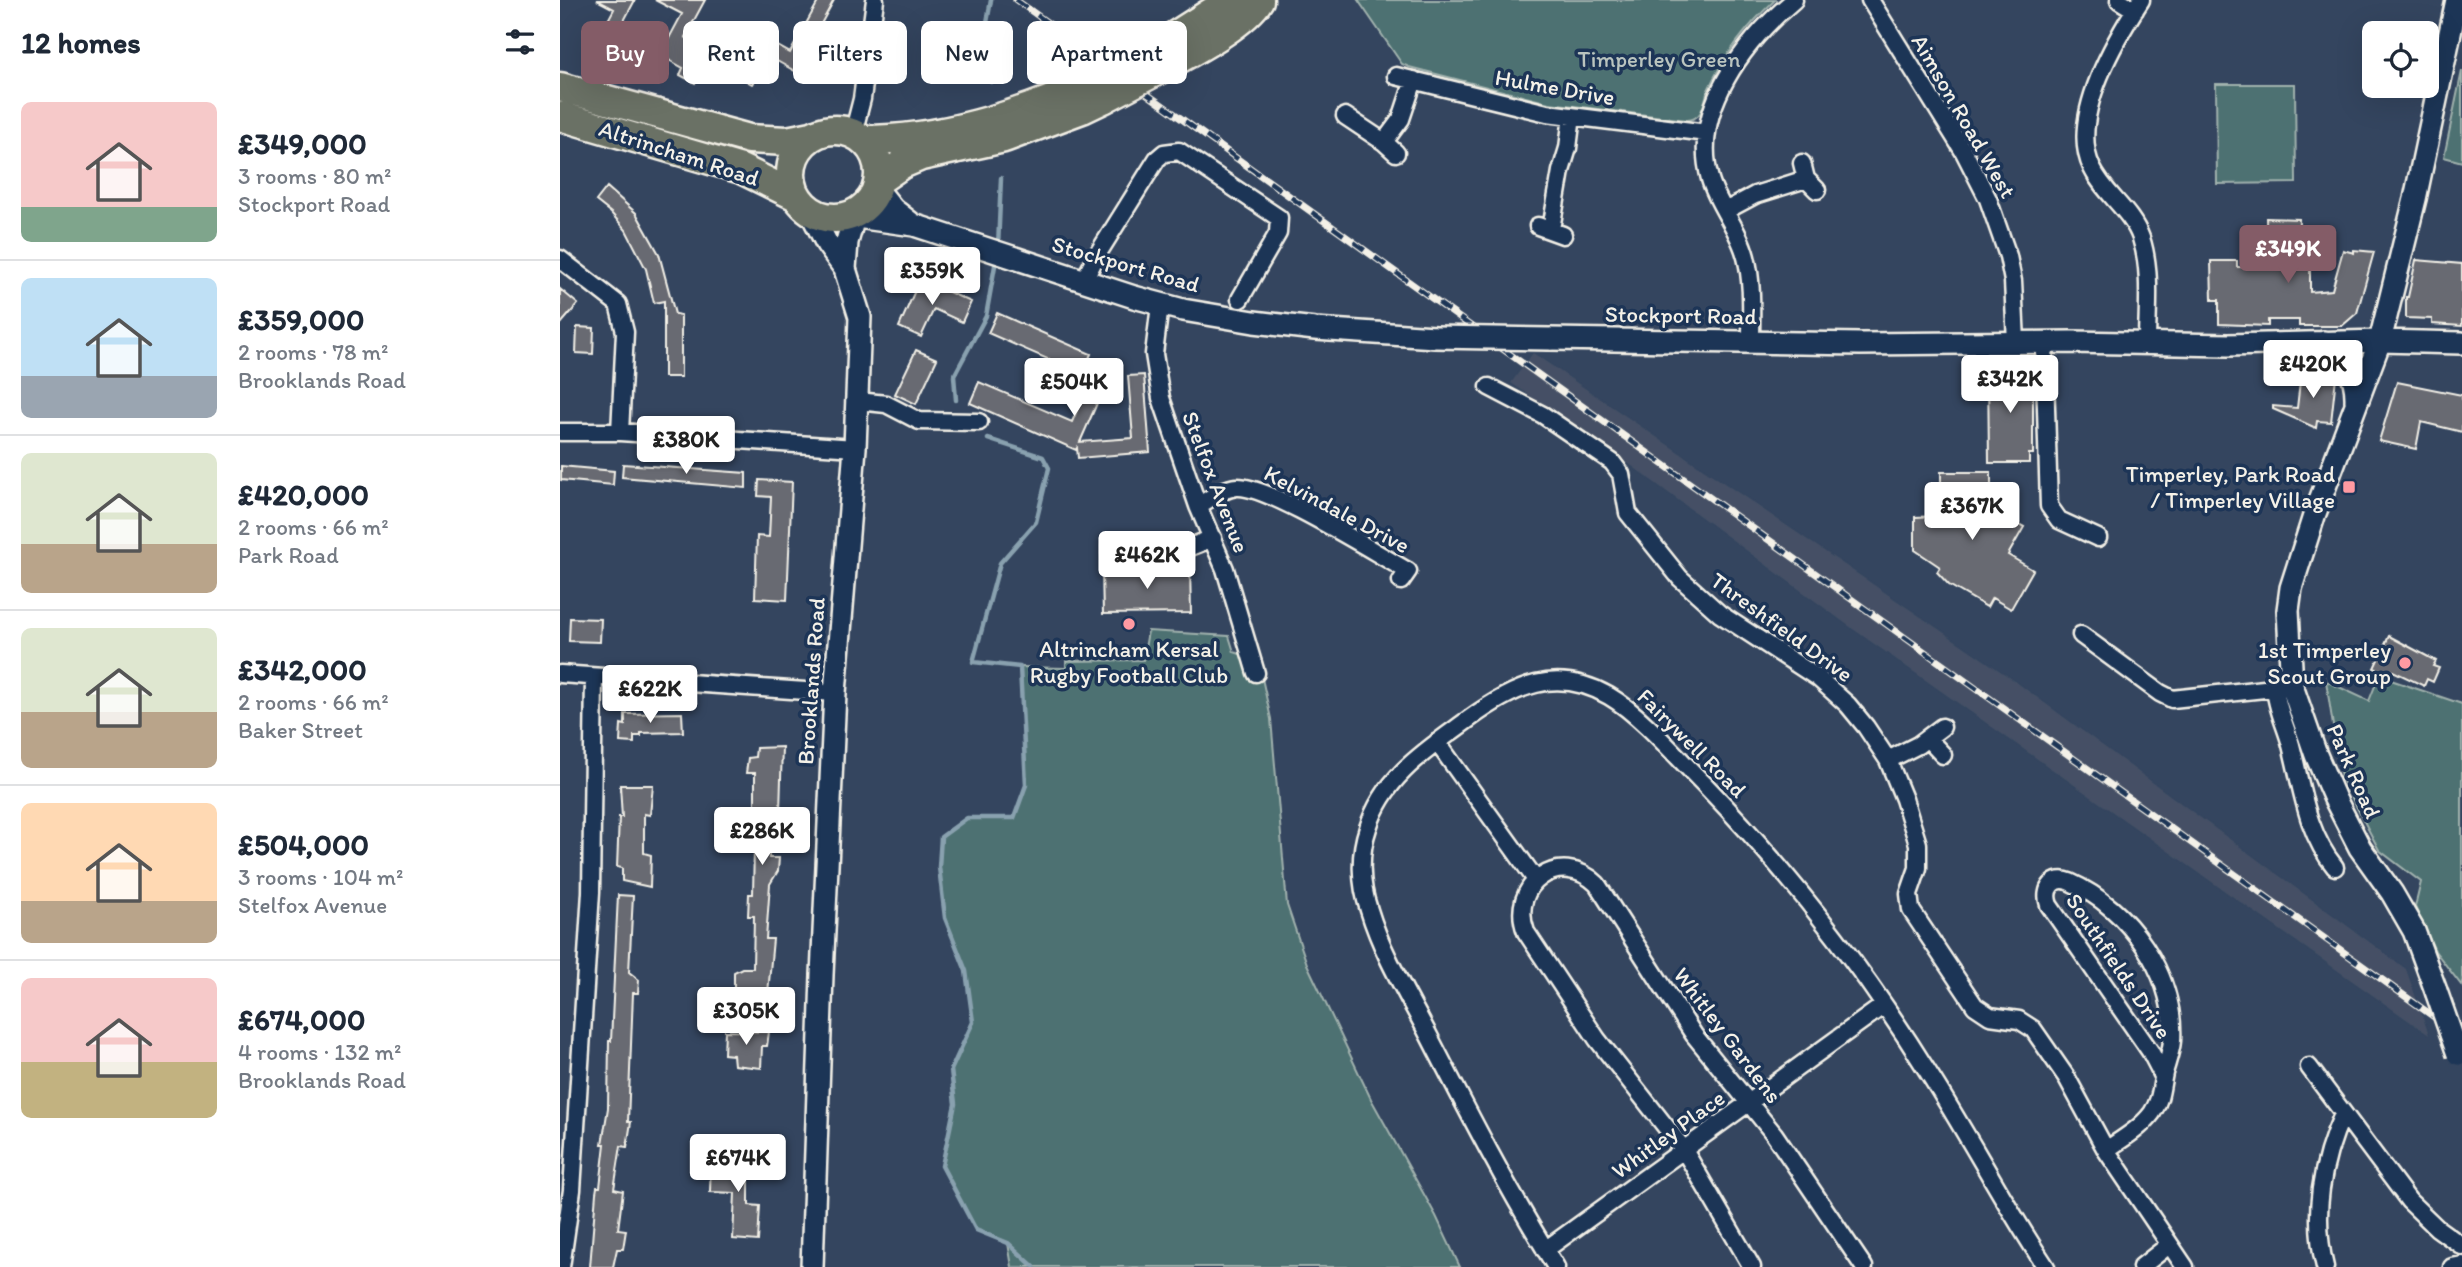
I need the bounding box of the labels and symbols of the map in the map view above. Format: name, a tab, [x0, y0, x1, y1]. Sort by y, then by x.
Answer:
street label: Aimson Road West	[1906, 29, 2023, 203]
park label: Timperley Green	[1578, 45, 1740, 73]
street label: Hulme Drive	[1493, 63, 1617, 111]
street label: Altrincham Road	[596, 114, 762, 192]
pin: £349K	[2239, 226, 2337, 285]
street label: Stockport Road	[1049, 230, 1203, 299]
pin: £359K	[883, 247, 981, 307]
street label: Stockport Road	[1605, 300, 1758, 330]
pin: £420K	[2264, 340, 2362, 400]
pin: £342K	[1961, 356, 2059, 415]
pin: £504K	[1025, 358, 1123, 418]
street label: Stelfox Avenue	[1176, 407, 1256, 557]
pin: £380K	[637, 416, 735, 476]
street label: Kelvindale Drive	[1259, 459, 1415, 559]
place label: Timperley, Park Road / Timperley Village	[2126, 460, 2335, 514]
marker: Timperley, Park Road / Timperley Village	[2341, 479, 2357, 495]
pin: £367K	[1923, 482, 2021, 542]
pin: £462K	[1098, 532, 1196, 591]
street label: Threshfield Drive	[1705, 566, 1859, 688]
street label: Brooklands Road	[791, 596, 831, 766]
marker: Altrincham Kersal Rugby Football Club	[1121, 616, 1137, 632]
place label: Altrincham Kersal Rugby Football Club	[1030, 635, 1228, 689]
place label: 1st Timperley Scout Group	[2258, 636, 2391, 690]
marker: 1st Timperley Scout Group	[2397, 655, 2413, 671]
pin: £622K	[601, 666, 699, 725]
street label: Fairywell Road	[1632, 683, 1753, 804]
street label: Park Road	[2321, 719, 2387, 823]
pin: £286K	[713, 808, 811, 867]
street label: Southfields Drive	[2060, 888, 2178, 1044]
street label: Whitley Gardens	[1668, 961, 1788, 1109]
pin: £305K	[697, 988, 795, 1047]
street label: Whitley Place	[1606, 1084, 1730, 1184]
pin: £674K	[689, 1134, 787, 1194]

